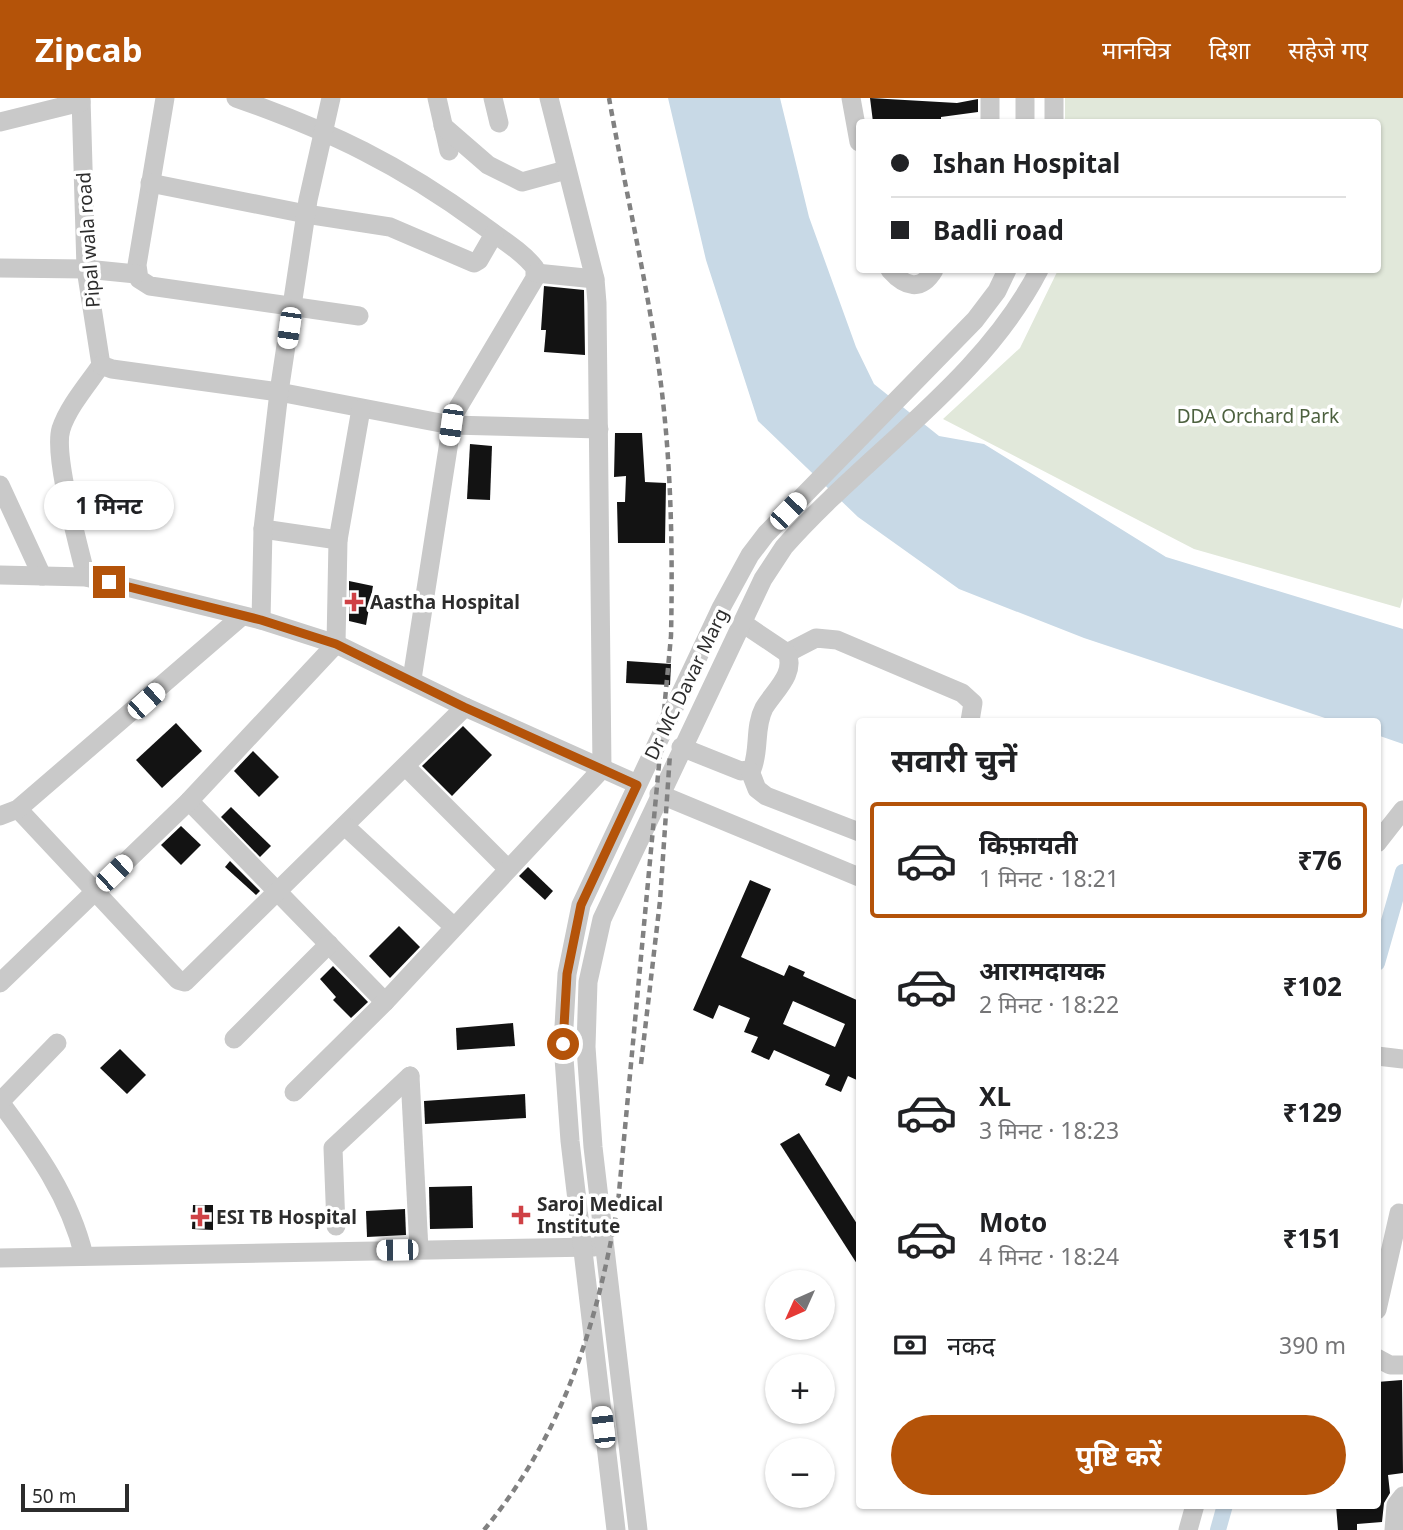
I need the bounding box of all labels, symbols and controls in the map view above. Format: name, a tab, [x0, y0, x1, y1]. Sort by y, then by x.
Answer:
text: Zipcab	[35, 27, 142, 72]
text: मानचित्र	[1102, 33, 1171, 66]
text: दिशा	[1209, 33, 1250, 66]
text: सहेजे गए	[1288, 33, 1368, 66]
text: Ishan Hospital	[933, 145, 1120, 181]
street label: Pipal wala road	[70, 171, 106, 309]
text: Badli road	[933, 212, 1064, 248]
car	[276, 306, 303, 350]
car	[438, 403, 465, 447]
park label: DDA Orchard Park	[1177, 403, 1339, 429]
callout: 1 मिनट	[44, 480, 174, 530]
text: 1 मिनट	[75, 489, 143, 521]
car	[766, 489, 811, 533]
route end	[93, 566, 125, 598]
place label: Aastha Hospital	[370, 589, 520, 615]
marker: Aastha Hospital	[344, 592, 364, 612]
street label: Dr MC Davar Marg	[638, 604, 734, 764]
car	[124, 679, 169, 723]
text: सवारी चुनें	[891, 738, 1017, 781]
text: किफ़ायती	[979, 826, 1078, 862]
icon: car	[895, 829, 958, 892]
text: ₹76	[1297, 842, 1342, 878]
car	[92, 851, 137, 895]
text: 1 मिनट · 18:21	[979, 862, 1119, 894]
text: आरामदायक	[979, 952, 1105, 988]
icon: car	[895, 955, 958, 1018]
text: ₹102	[1283, 968, 1342, 1004]
text: 2 मिनट · 18:22	[979, 988, 1119, 1020]
route start	[547, 1028, 579, 1060]
text: XL	[979, 1078, 1011, 1114]
icon: car	[895, 1081, 958, 1144]
text: ₹129	[1283, 1094, 1342, 1130]
text: 3 मिनट · 18:23	[979, 1114, 1119, 1146]
place label: Saroj Medical Institute	[537, 1191, 663, 1239]
place label: ESI TB Hospital	[216, 1204, 357, 1230]
text: Moto	[979, 1204, 1047, 1240]
marker: Saroj Medical Institute	[511, 1205, 531, 1225]
marker: ESI TB Hospital	[190, 1207, 210, 1227]
icon: car	[895, 1207, 958, 1270]
text: ₹151	[1283, 1220, 1342, 1256]
car	[376, 1239, 419, 1261]
text: 4 मिनट · 18:24	[979, 1240, 1119, 1272]
north arrow	[765, 1270, 835, 1340]
map controls	[765, 1270, 835, 1508]
icon: cash	[891, 1326, 929, 1364]
text: नकद	[947, 1327, 995, 1363]
text: 390 m	[1279, 1329, 1346, 1361]
button: +	[765, 1354, 835, 1424]
car	[591, 1405, 616, 1449]
button: पुष्टि करें	[891, 1415, 1346, 1495]
button: −	[765, 1438, 835, 1508]
scale bar	[21, 1481, 130, 1513]
text: 50 m	[32, 1483, 76, 1509]

